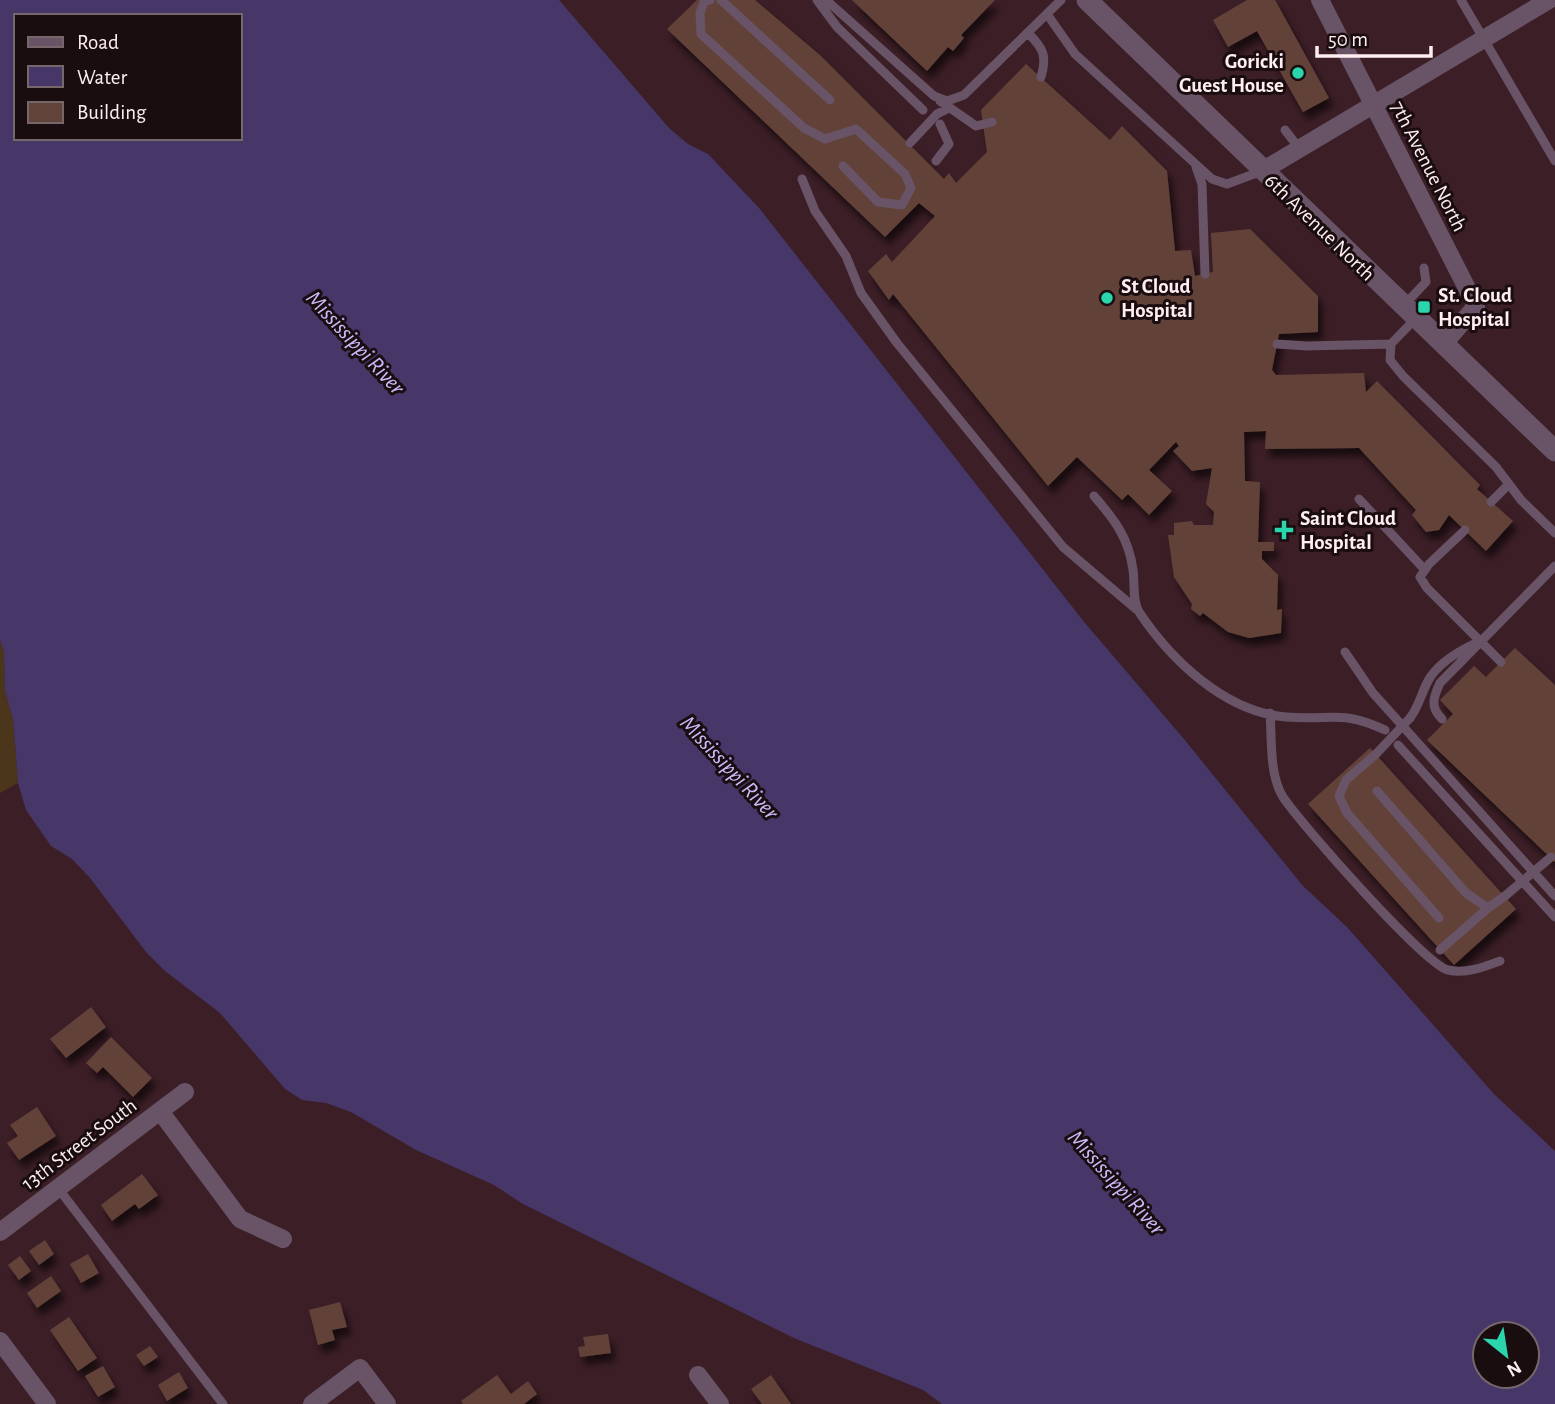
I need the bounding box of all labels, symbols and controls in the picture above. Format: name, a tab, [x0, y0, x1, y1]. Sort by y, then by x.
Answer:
legend	[14, 14, 242, 140]
scale bar	[1317, 14, 1431, 58]
text: 50 m	[1328, 29, 1368, 50]
text: Road	[77, 32, 119, 53]
place label: Goricki Guest House	[1179, 51, 1284, 96]
marker: Goricki Guest House	[1290, 65, 1306, 81]
text: Water	[77, 67, 127, 88]
street label: 7th Avenue North	[1387, 98, 1470, 235]
text: Building	[77, 102, 147, 123]
street label: 6th Avenue North	[1261, 170, 1379, 285]
place label: St Cloud Hospital	[1121, 276, 1193, 321]
place label: St. Cloud Hospital	[1438, 285, 1512, 330]
water label: Mississippi River	[301, 287, 409, 400]
marker: St Cloud Hospital	[1099, 290, 1115, 306]
marker: St. Cloud Hospital	[1416, 299, 1432, 315]
place label: Saint Cloud Hospital	[1300, 508, 1396, 553]
marker: Saint Cloud Hospital	[1274, 520, 1294, 540]
water label: Mississippi River	[675, 712, 783, 825]
street label: 13th Street South	[18, 1094, 141, 1194]
water label: Mississippi River	[1063, 1126, 1169, 1240]
north arrow	[1471, 1320, 1541, 1390]
text: N	[1503, 1357, 1524, 1380]

